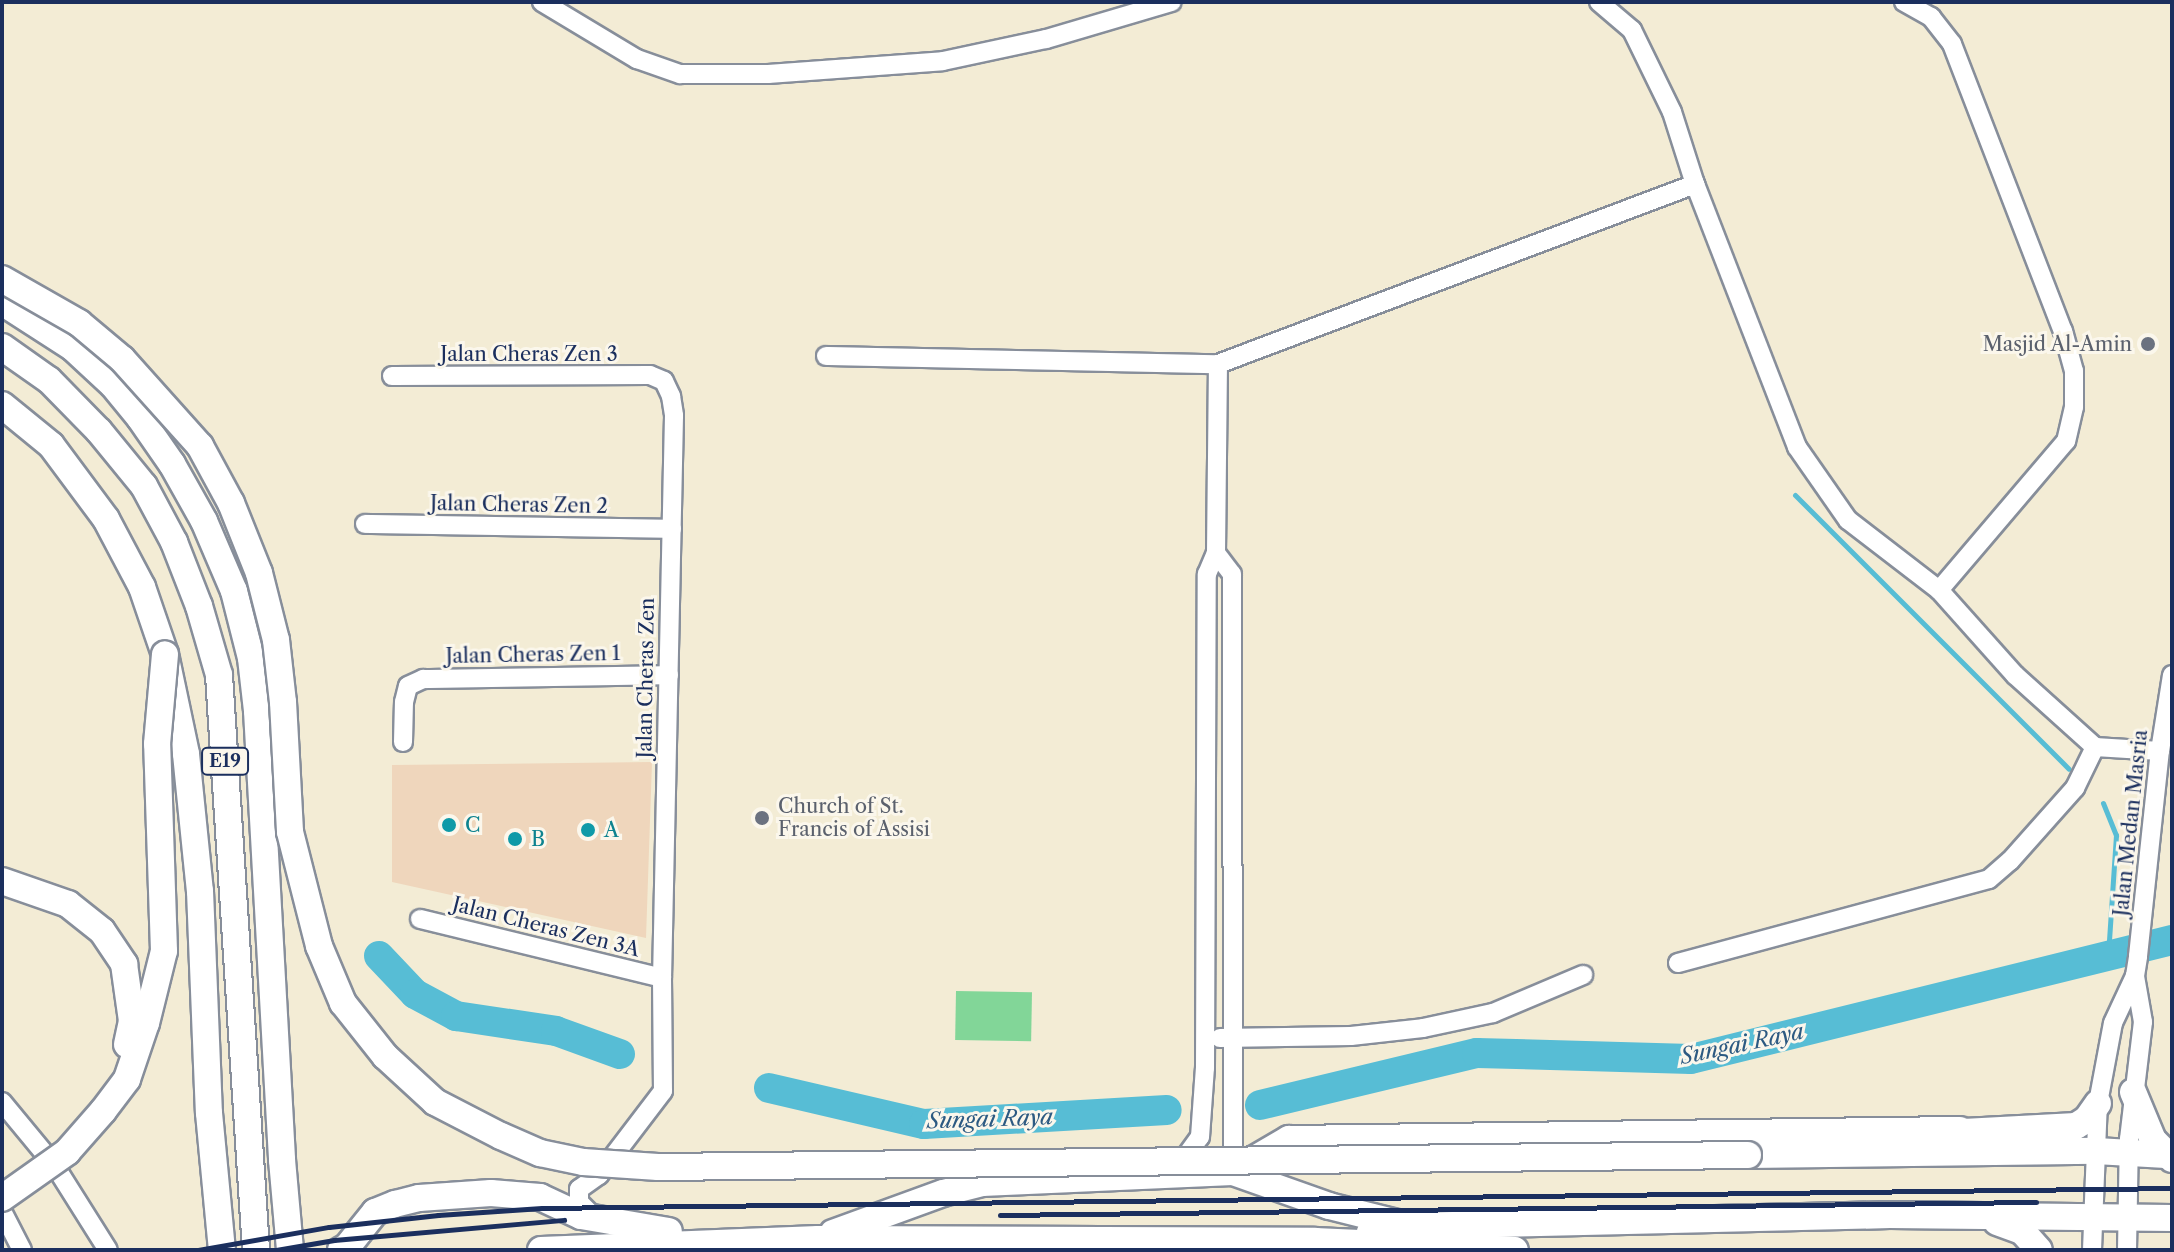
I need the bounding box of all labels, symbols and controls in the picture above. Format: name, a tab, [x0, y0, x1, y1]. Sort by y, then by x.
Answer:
place label: Masjid Al-Amin	[1982, 332, 2132, 356]
marker: Masjid Al-Amin	[2139, 335, 2157, 353]
street label: Jalan Cheras Zen 3	[440, 342, 618, 366]
street label: Jalan Cheras Zen 2	[430, 491, 608, 519]
street label: Jalan Cheras Zen	[633, 597, 659, 759]
street label: Jalan Cheras Zen 1	[445, 641, 621, 669]
street label: Jalan Medan Masria	[2109, 728, 2153, 918]
road number: E19	[201, 747, 249, 775]
place label: Church of St. Francis of Assisi	[778, 794, 931, 841]
marker: Church of St. Francis of Assisi	[753, 809, 771, 827]
place label: C	[465, 813, 480, 837]
marker: C	[440, 816, 458, 834]
place label: A	[604, 818, 619, 842]
marker: A	[579, 821, 597, 839]
place label: B	[531, 827, 545, 851]
marker: B	[506, 830, 524, 848]
street label: Jalan Cheras Zen 3A	[450, 892, 642, 962]
water label: Sungai Raya	[1678, 1018, 1806, 1070]
water label: Sungai Raya	[927, 1104, 1053, 1134]

